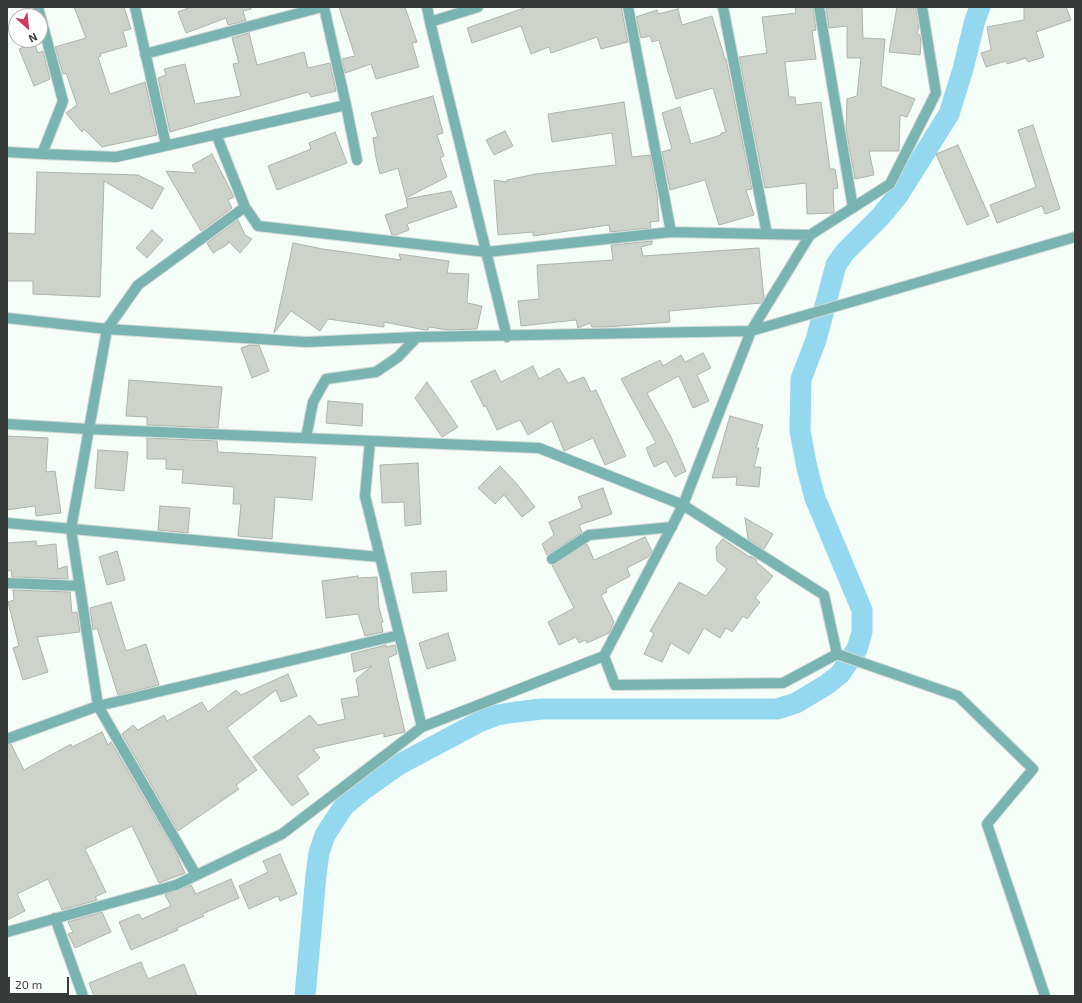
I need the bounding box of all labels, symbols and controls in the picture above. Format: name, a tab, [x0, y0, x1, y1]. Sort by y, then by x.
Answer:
north arrow	[8, 8, 48, 48]
text: N	[27, 31, 40, 46]
scale bar	[10, 969, 71, 995]
text: 20 m	[15, 977, 42, 991]

